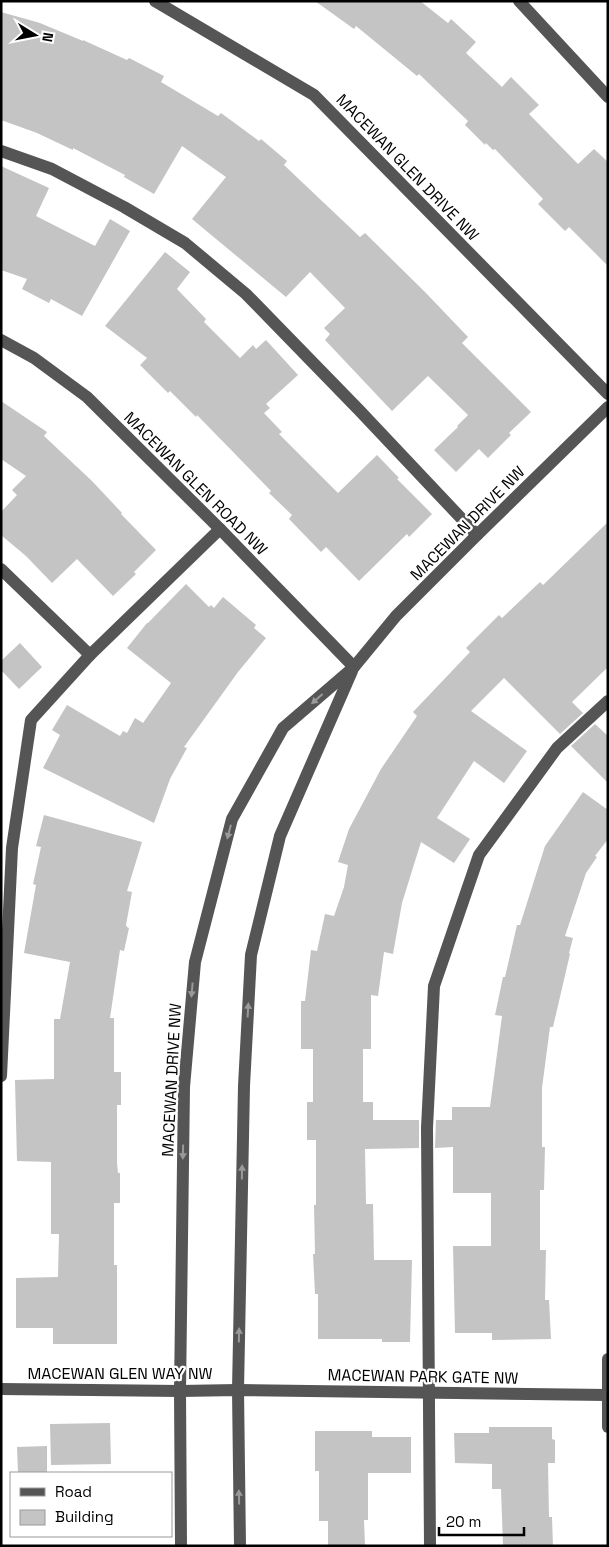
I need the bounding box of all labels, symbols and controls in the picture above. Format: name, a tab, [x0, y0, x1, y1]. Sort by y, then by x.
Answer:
north arrow	[10, 10, 60, 60]
text: N	[38, 31, 57, 43]
street label: MACEWAN GLEN DRIVE NW	[332, 89, 484, 245]
street label: MACEWAN GLEN ROAD NW	[119, 407, 272, 560]
street label: MACEWAN DRIVE NW	[406, 462, 529, 585]
one-way arrow	[311, 693, 324, 704]
one-way arrow	[224, 824, 232, 839]
one-way arrow	[188, 982, 196, 998]
one-way arrow	[244, 1001, 252, 1017]
street label: MACEWAN DRIVE NW	[157, 1003, 186, 1157]
one-way arrow	[179, 1144, 187, 1160]
one-way arrow	[238, 1164, 246, 1180]
one-way arrow	[235, 1326, 243, 1342]
street label: MACEWAN GLEN WAY NW	[27, 1363, 213, 1384]
street label: MACEWAN PARK GATE NW	[327, 1364, 519, 1389]
legend	[10, 1472, 172, 1537]
text: Road	[55, 1482, 92, 1501]
one-way arrow	[235, 1489, 243, 1505]
scale bar	[439, 1504, 524, 1536]
text: Building	[55, 1507, 114, 1526]
text: 20 m	[446, 1512, 481, 1531]

